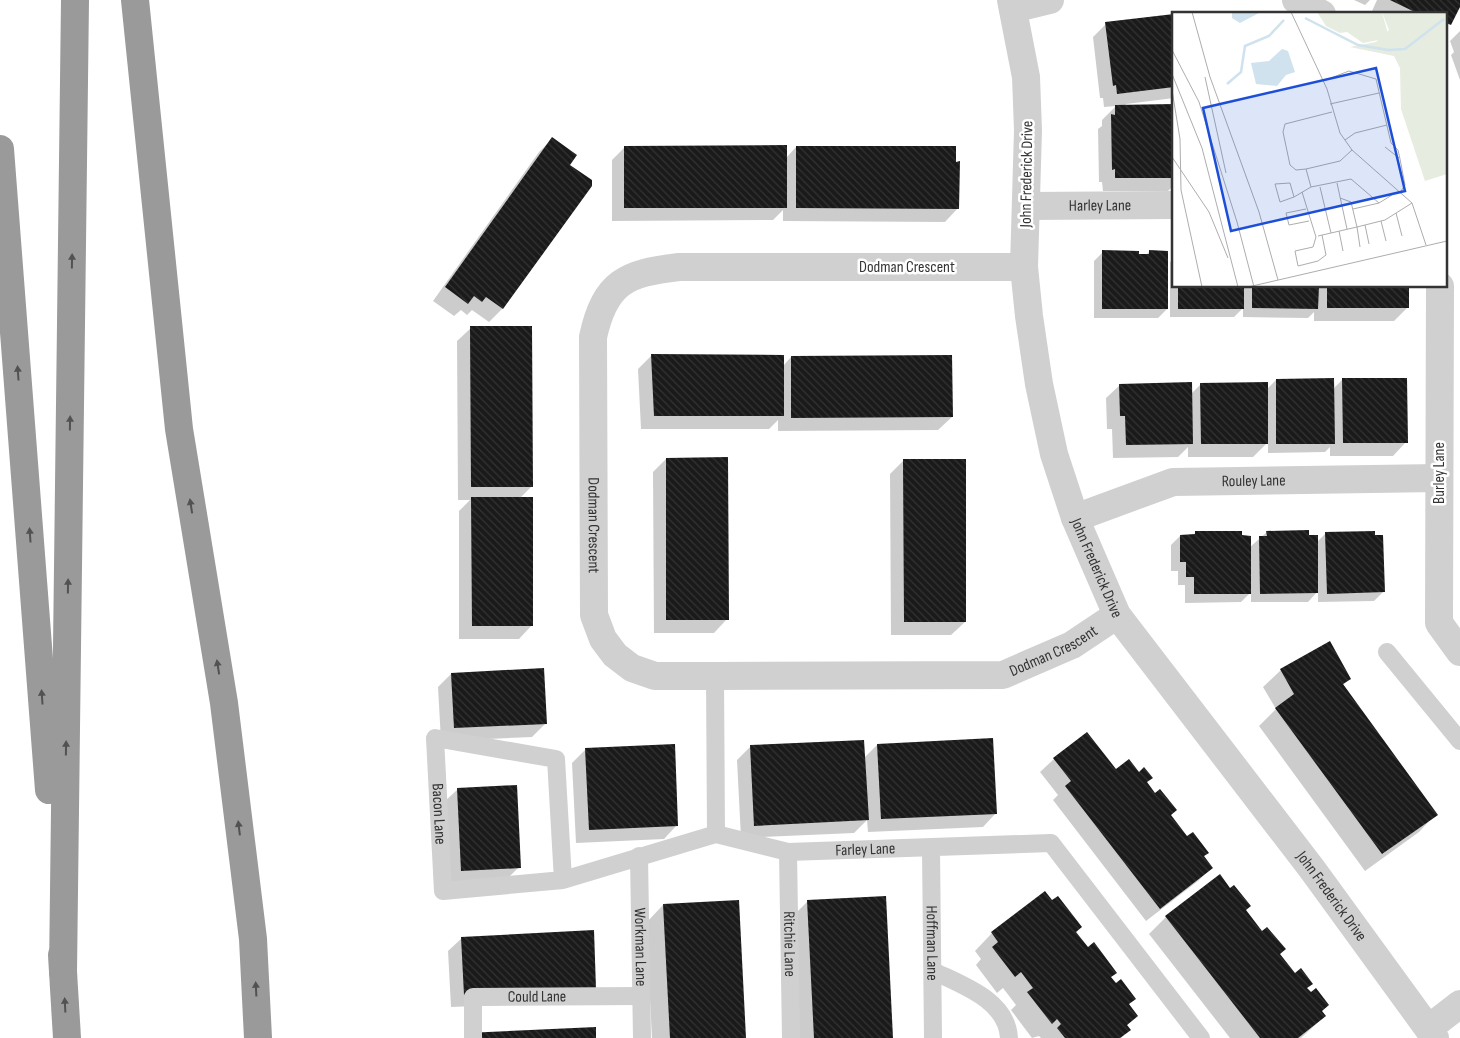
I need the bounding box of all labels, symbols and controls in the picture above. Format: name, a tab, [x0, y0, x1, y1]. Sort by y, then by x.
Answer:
inset map	[1172, 12, 1448, 288]
street label: John Frederick Drive	[1017, 121, 1037, 228]
street label: Harley Lane	[1069, 196, 1131, 215]
one-way arrow	[68, 253, 76, 269]
street label: Dodman Crescent	[859, 258, 955, 277]
one-way arrow	[13, 364, 21, 380]
one-way arrow	[66, 415, 74, 431]
street label: Burley Lane	[1430, 442, 1449, 504]
street label: Rouley Lane	[1221, 471, 1286, 491]
street label: Dodman Crescent	[584, 477, 603, 573]
one-way arrow	[187, 498, 195, 514]
street label: John Frederick Drive	[1066, 514, 1127, 621]
one-way arrow	[26, 526, 34, 542]
one-way arrow	[64, 578, 72, 594]
street label: Dodman Crescent	[1006, 621, 1101, 681]
one-way arrow	[213, 658, 221, 674]
one-way arrow	[38, 688, 46, 704]
one-way arrow	[62, 740, 70, 756]
street label: Bacon Lane	[428, 783, 450, 845]
one-way arrow	[235, 819, 243, 835]
street label: Farley Lane	[835, 839, 896, 860]
street label: John Frederick Drive	[1292, 847, 1371, 945]
street label: Hoffman Lane	[922, 905, 942, 981]
street label: Workman Lane	[630, 907, 651, 987]
street label: Ritchie Lane	[779, 911, 800, 977]
one-way arrow	[251, 981, 259, 997]
street label: Could Lane	[508, 987, 566, 1006]
one-way arrow	[61, 997, 69, 1013]

